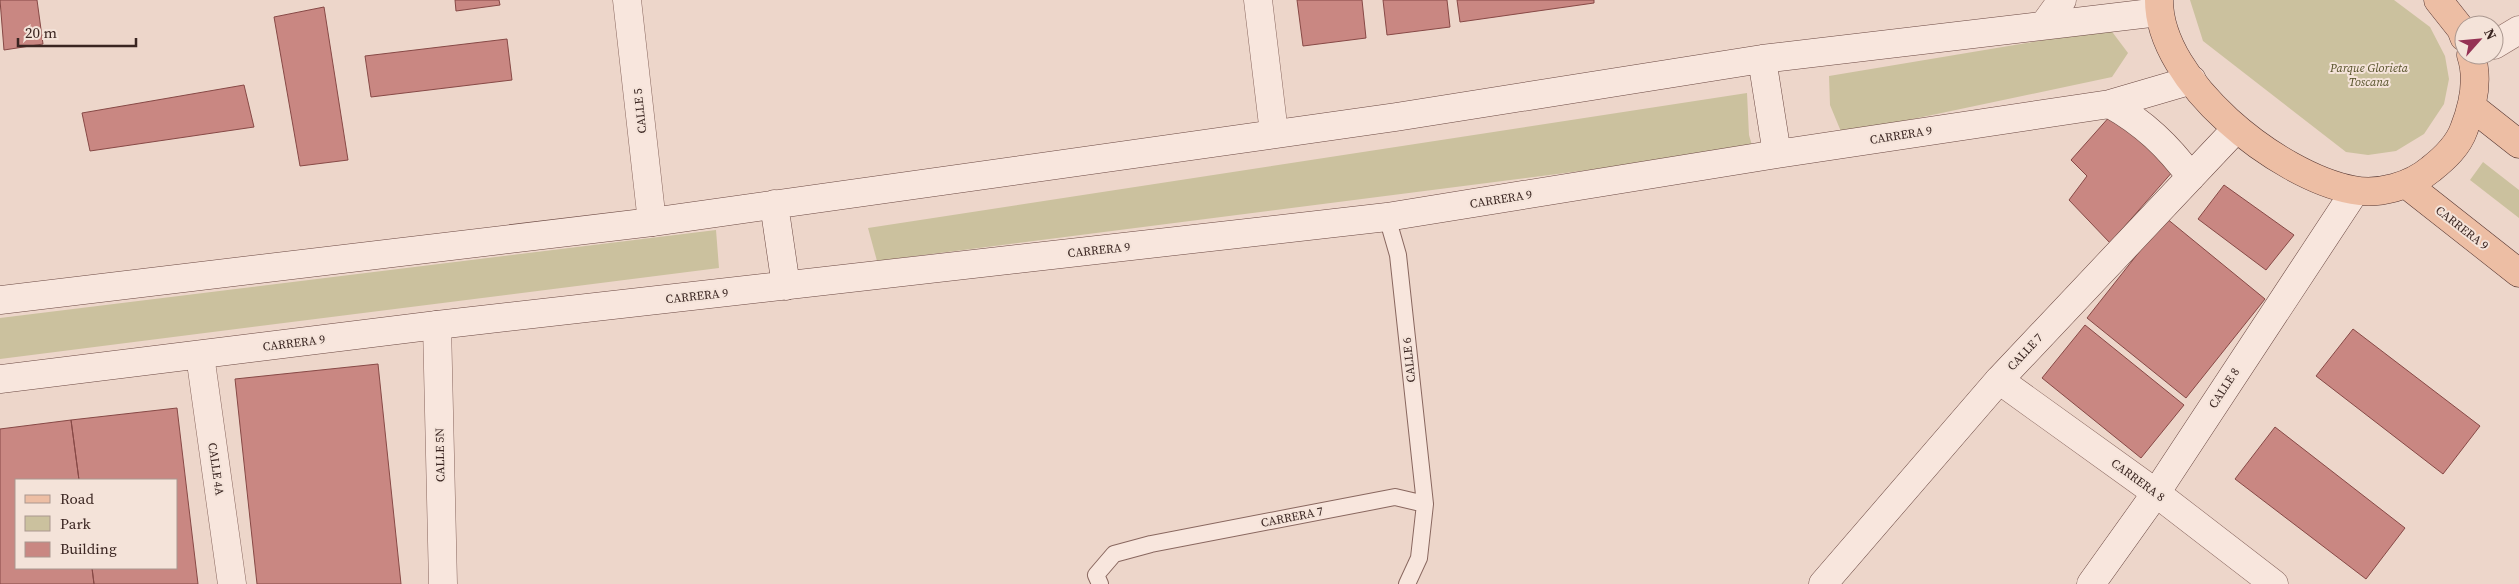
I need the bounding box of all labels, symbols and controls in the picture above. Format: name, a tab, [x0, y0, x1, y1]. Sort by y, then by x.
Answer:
scale bar	[18, 15, 135, 47]
north arrow	[2454, 15, 2504, 65]
text: 20 m	[25, 22, 57, 43]
text: N	[2479, 25, 2502, 43]
park label: Parque Glorieta Toscana	[2329, 60, 2409, 90]
street label: CALLE 5	[630, 88, 650, 134]
street label: CARRERA 9	[1869, 122, 1933, 148]
street label: CARRERA 9	[1469, 186, 1533, 212]
street label: CARRERA 9	[2432, 202, 2492, 254]
street label: CARRERA 9	[1067, 239, 1131, 261]
street label: CARRERA 9	[665, 285, 729, 307]
street label: CALLE 7	[2004, 330, 2046, 374]
street label: CARRERA 9	[262, 331, 326, 355]
street label: CALLE 6	[1399, 337, 1419, 383]
street label: CALLE 8	[2205, 365, 2243, 411]
street label: CALLE 5N	[432, 428, 448, 482]
street label: CALLE 4A	[204, 442, 228, 497]
street label: CARRERA 8	[2108, 455, 2168, 505]
legend	[15, 479, 178, 569]
text: Road	[60, 488, 94, 509]
street label: CARRERA 7	[1260, 503, 1324, 531]
text: Park	[60, 513, 92, 534]
text: Building	[60, 538, 117, 559]

